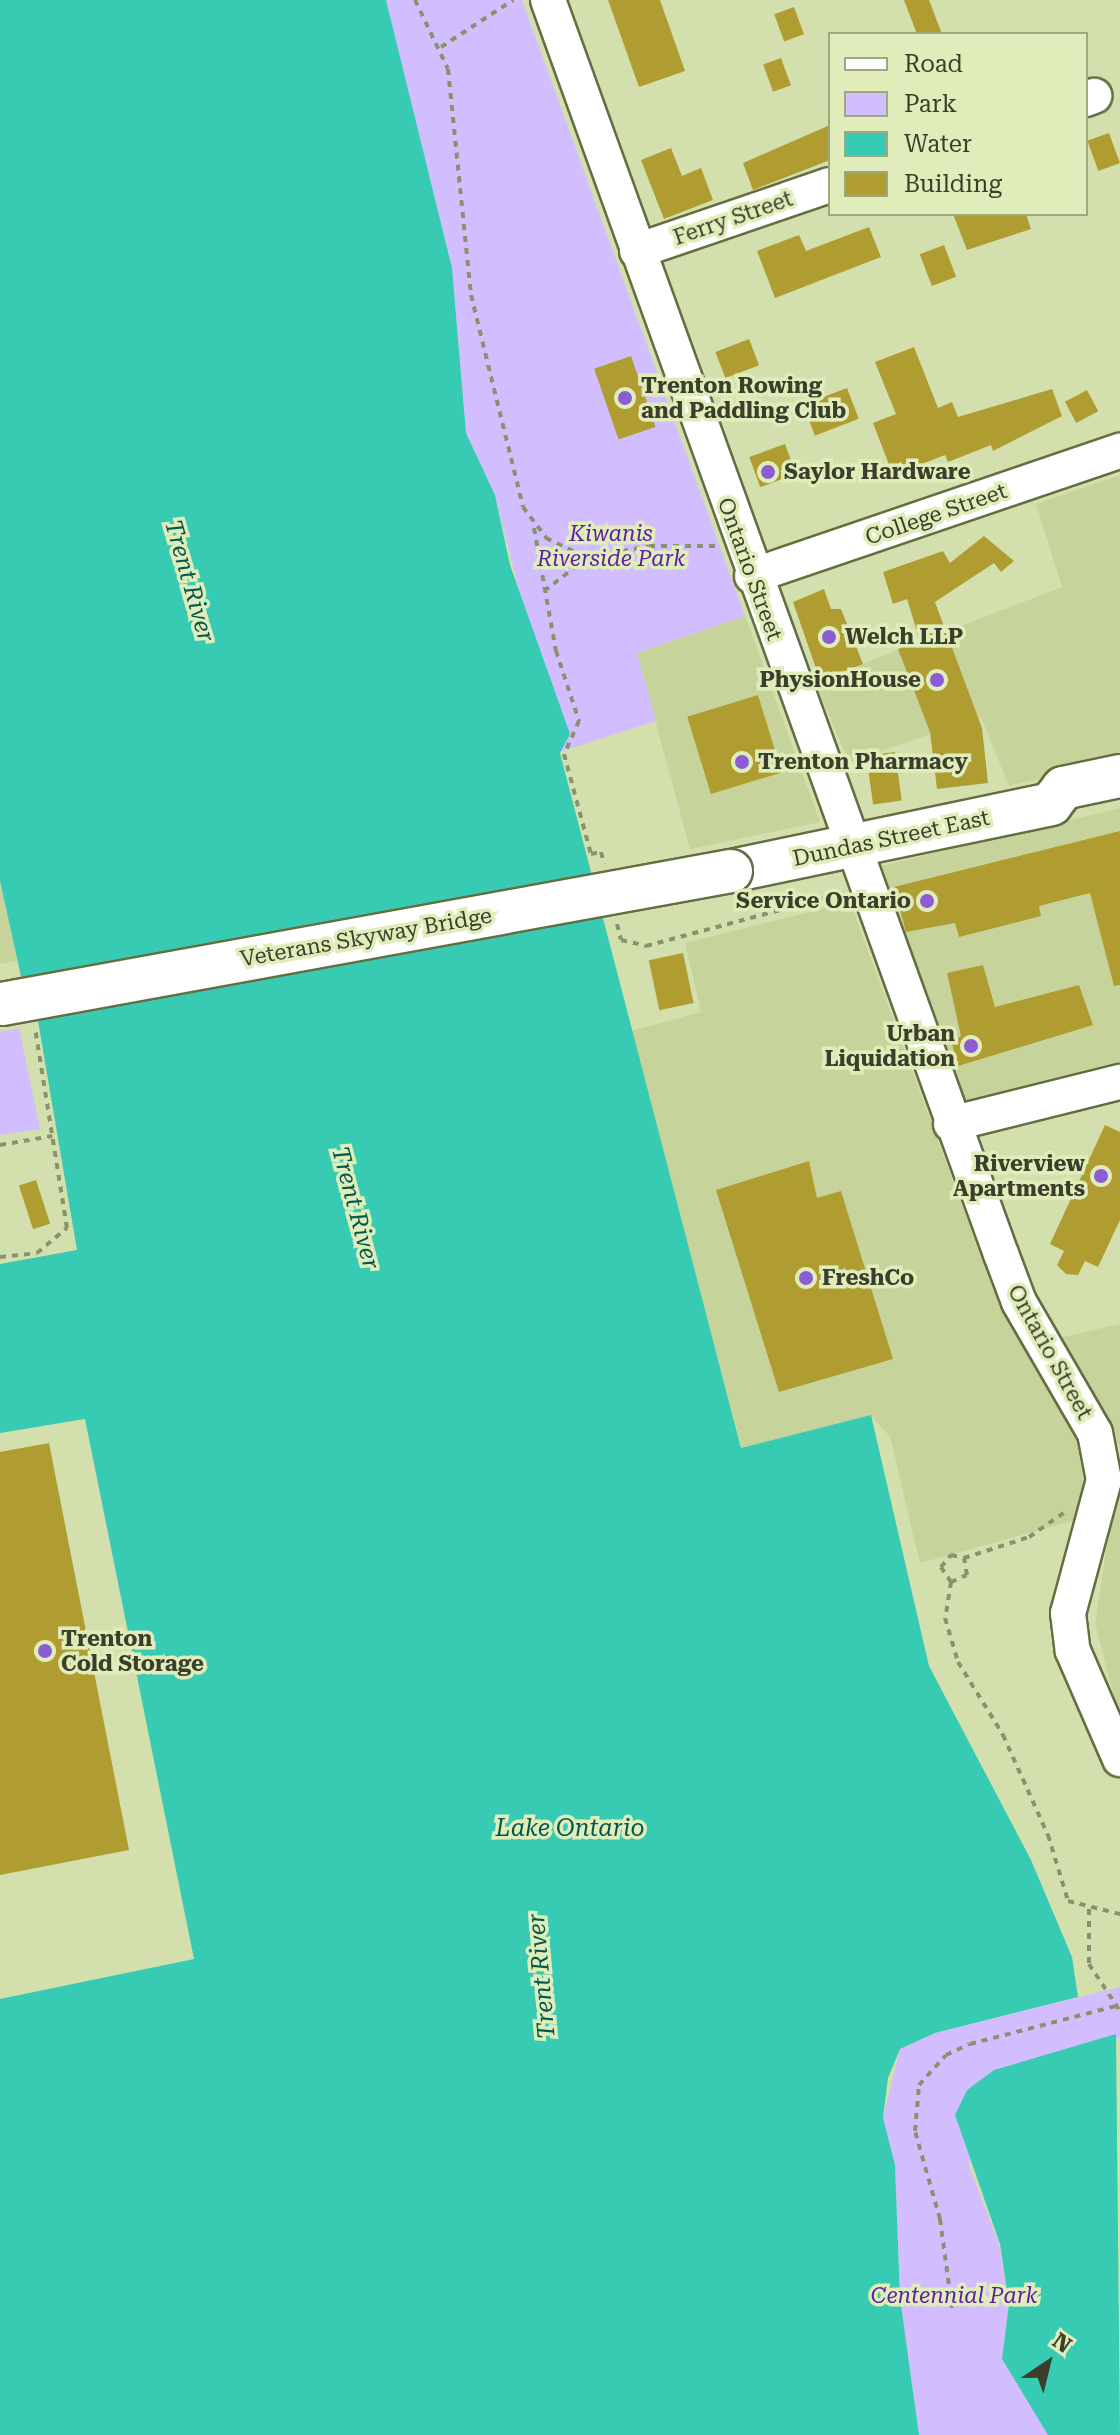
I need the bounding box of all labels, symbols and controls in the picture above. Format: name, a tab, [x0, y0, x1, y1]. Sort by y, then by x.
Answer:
legend	[828, 32, 1088, 216]
text: Road	[904, 50, 963, 78]
text: Park	[904, 90, 957, 118]
text: Water	[904, 130, 972, 158]
text: Building	[904, 170, 1002, 198]
street label: Ferry Street	[670, 185, 796, 251]
place label: Trenton Rowing and Paddling Club	[641, 372, 846, 424]
marker: Trenton Rowing and Paddling Club	[616, 389, 634, 407]
place label: Saylor Hardware	[784, 459, 971, 485]
marker: Saylor Hardware	[759, 463, 777, 481]
street label: College Street	[862, 477, 1010, 551]
street label: Ontario Street	[712, 494, 788, 644]
water label: Trent River	[158, 516, 220, 646]
park label: Kiwanis Riverside Park	[537, 520, 685, 572]
place label: Welch LLP	[845, 624, 963, 650]
marker: Welch LLP	[820, 628, 838, 646]
place label: PhysionHouse	[760, 667, 921, 693]
marker: PhysionHouse	[928, 671, 946, 689]
place label: Trenton Pharmacy	[758, 749, 968, 775]
marker: Trenton Pharmacy	[733, 753, 751, 771]
street label: Dundas Street East	[790, 804, 992, 872]
place label: Service Ontario	[736, 888, 911, 914]
marker: Service Ontario	[918, 892, 936, 910]
street label: Veterans Skyway Bridge	[238, 902, 494, 972]
place label: Urban Liquidation	[825, 1020, 955, 1072]
marker: Urban Liquidation	[962, 1037, 980, 1055]
water label: Trent River	[325, 1143, 385, 1273]
place label: Riverview Apartments	[953, 1150, 1085, 1202]
marker: Riverview Apartments	[1092, 1167, 1110, 1185]
place label: FreshCo	[822, 1265, 914, 1291]
marker: FreshCo	[797, 1269, 815, 1287]
street label: Ontario Street	[1002, 1280, 1098, 1424]
place label: Trenton Cold Storage	[61, 1625, 204, 1676]
marker: Trenton Cold Storage	[36, 1642, 54, 1660]
water label: Lake Ontario	[496, 1815, 644, 1843]
water label: Trent River	[522, 1912, 562, 2040]
park label: Centennial Park	[871, 2283, 1037, 2309]
north arrow	[1008, 2323, 1088, 2403]
text: N	[1048, 2328, 1076, 2358]

